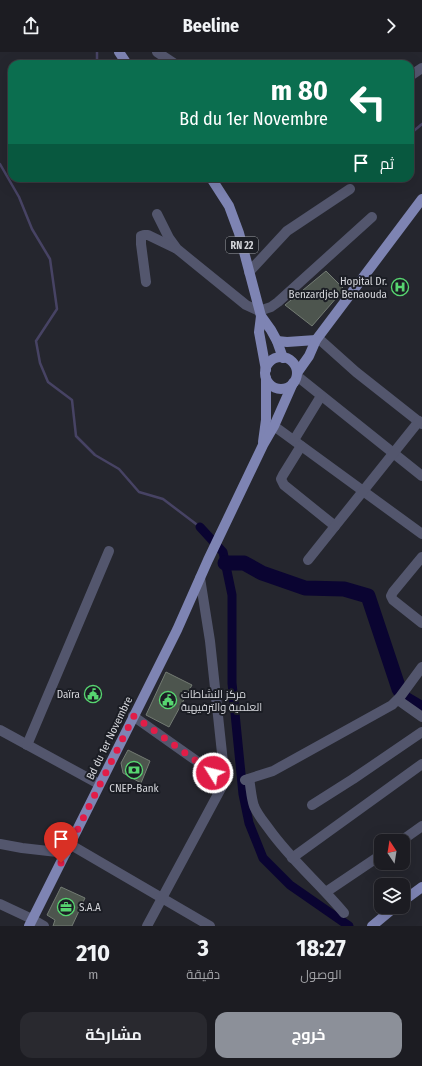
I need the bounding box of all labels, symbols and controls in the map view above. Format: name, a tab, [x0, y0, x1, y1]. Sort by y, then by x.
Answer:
icon: share	[20, 15, 42, 37]
text: Beeline	[183, 15, 239, 37]
icon: forward	[380, 15, 402, 37]
text: 80 m	[271, 74, 328, 107]
icon: left	[342, 76, 394, 128]
text: Bd du 1er Novembre	[179, 108, 328, 130]
icon: arrive	[350, 152, 372, 174]
text: ثم	[380, 155, 394, 173]
road number: RN 22	[226, 237, 258, 253]
place label: Hopital Dr. Benzardjeb Benaouda	[289, 275, 387, 301]
hospital icon: Hopital Dr. Benzardjeb Benaouda	[390, 277, 410, 297]
public building icon: Daïra	[83, 684, 103, 704]
place label: Daïra	[57, 688, 80, 701]
place label: مركز النشاطات العلمية والترفيهية	[181, 688, 262, 714]
public building icon: مركز النشاطات العلمية والترفيهية	[158, 690, 178, 710]
street label: Bd du 1er Novembre	[84, 695, 135, 782]
position arrow	[192, 752, 234, 794]
bank icon: CNEP-Bank	[124, 760, 144, 780]
place label: CNEP-Bank	[109, 782, 160, 795]
pin	[44, 822, 78, 863]
icon: arrive	[50, 828, 72, 850]
north arrow	[374, 834, 410, 870]
map controls	[374, 834, 410, 914]
button: layers	[374, 878, 410, 914]
office icon: S.A.A	[56, 897, 76, 917]
place label: S.A.A	[79, 901, 101, 914]
text: 3	[198, 934, 209, 962]
text: 18:27	[296, 934, 346, 962]
text: 210	[76, 939, 110, 967]
text: m	[88, 967, 98, 982]
text: دقيقة	[186, 967, 220, 982]
text: الوصول	[300, 967, 342, 982]
button: مشاركة	[20, 1012, 207, 1058]
button: خروج	[215, 1012, 402, 1058]

